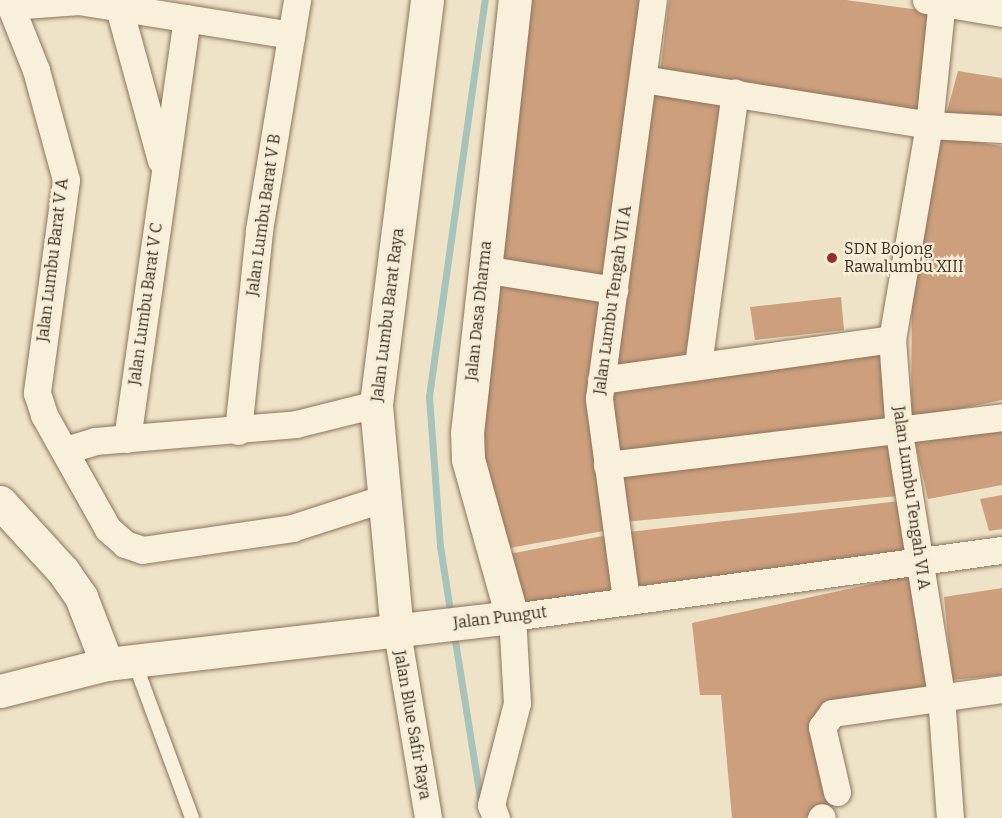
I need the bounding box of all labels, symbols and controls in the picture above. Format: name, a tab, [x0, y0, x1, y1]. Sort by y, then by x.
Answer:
street label: Jalan Lumbu Barat V B	[243, 132, 285, 298]
street label: Jalan Lumbu Barat V A	[33, 177, 73, 343]
street label: Jalan Lumbu Tengah VII A	[590, 204, 636, 396]
street label: Jalan Lumbu Barat V C	[125, 221, 167, 387]
street label: Jalan Lumbu Barat Raya	[368, 227, 408, 403]
place label: SDN Bojong Rawalumbu XIII	[844, 239, 964, 277]
street label: Jalan Dasa Dharma	[462, 240, 496, 382]
marker: SDN Bojong Rawalumbu XIII	[825, 251, 839, 265]
street label: Jalan Lumbu Tengah VI A	[889, 405, 933, 591]
street label: Jalan Pungut	[452, 603, 548, 633]
street label: Jalan Blue Safir Raya	[389, 649, 435, 801]

